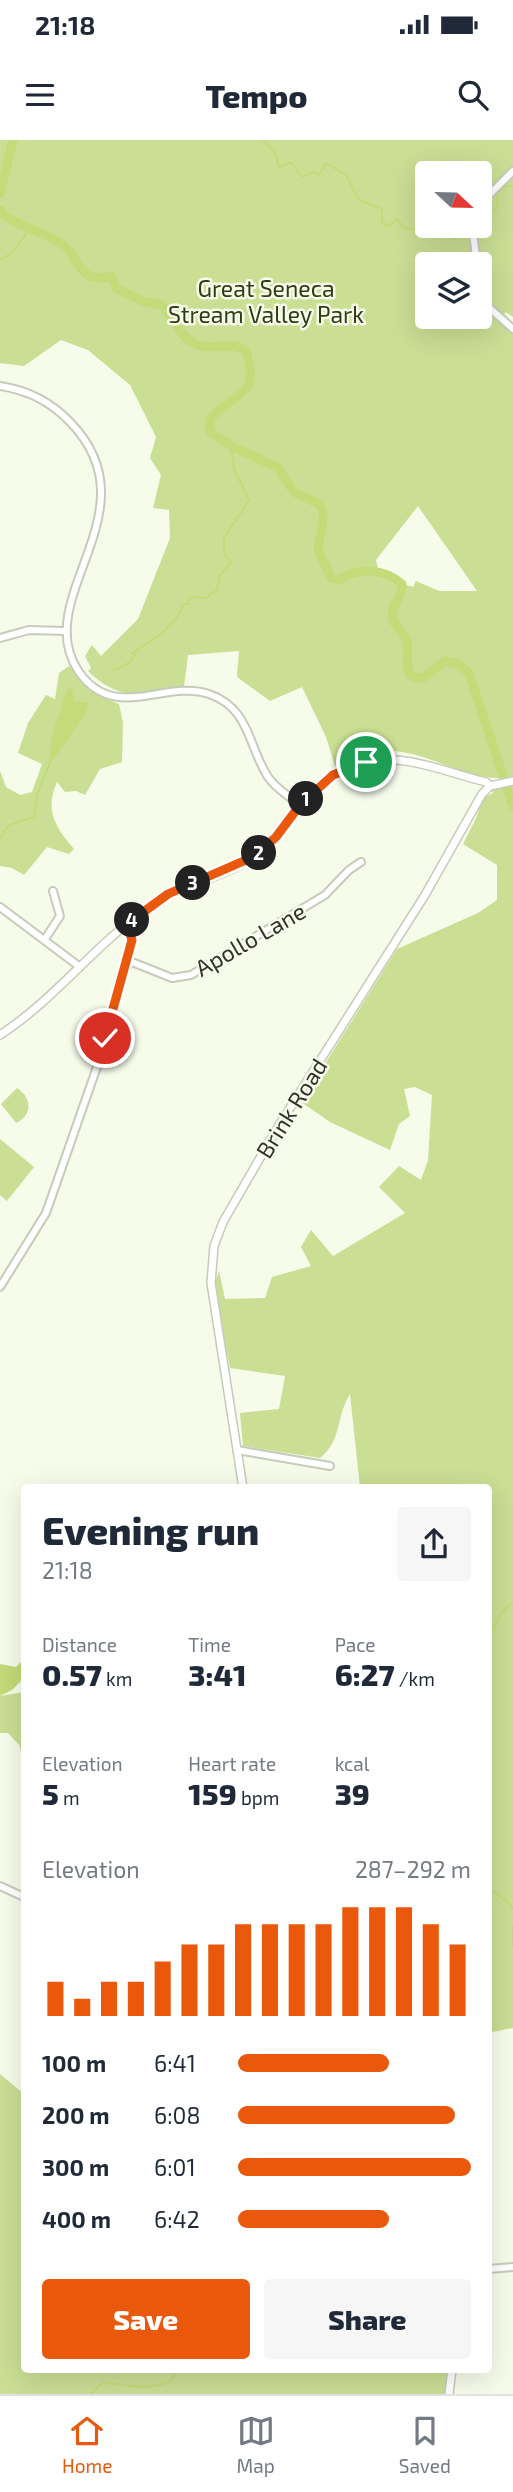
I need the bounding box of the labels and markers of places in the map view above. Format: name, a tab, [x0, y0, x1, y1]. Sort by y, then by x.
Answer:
pin	[336, 732, 396, 792]
pin: 1	[288, 782, 324, 816]
pin: 2	[242, 836, 276, 870]
pin: 3	[176, 866, 210, 900]
pin: 4	[114, 902, 150, 938]
pin	[75, 1008, 135, 1068]

